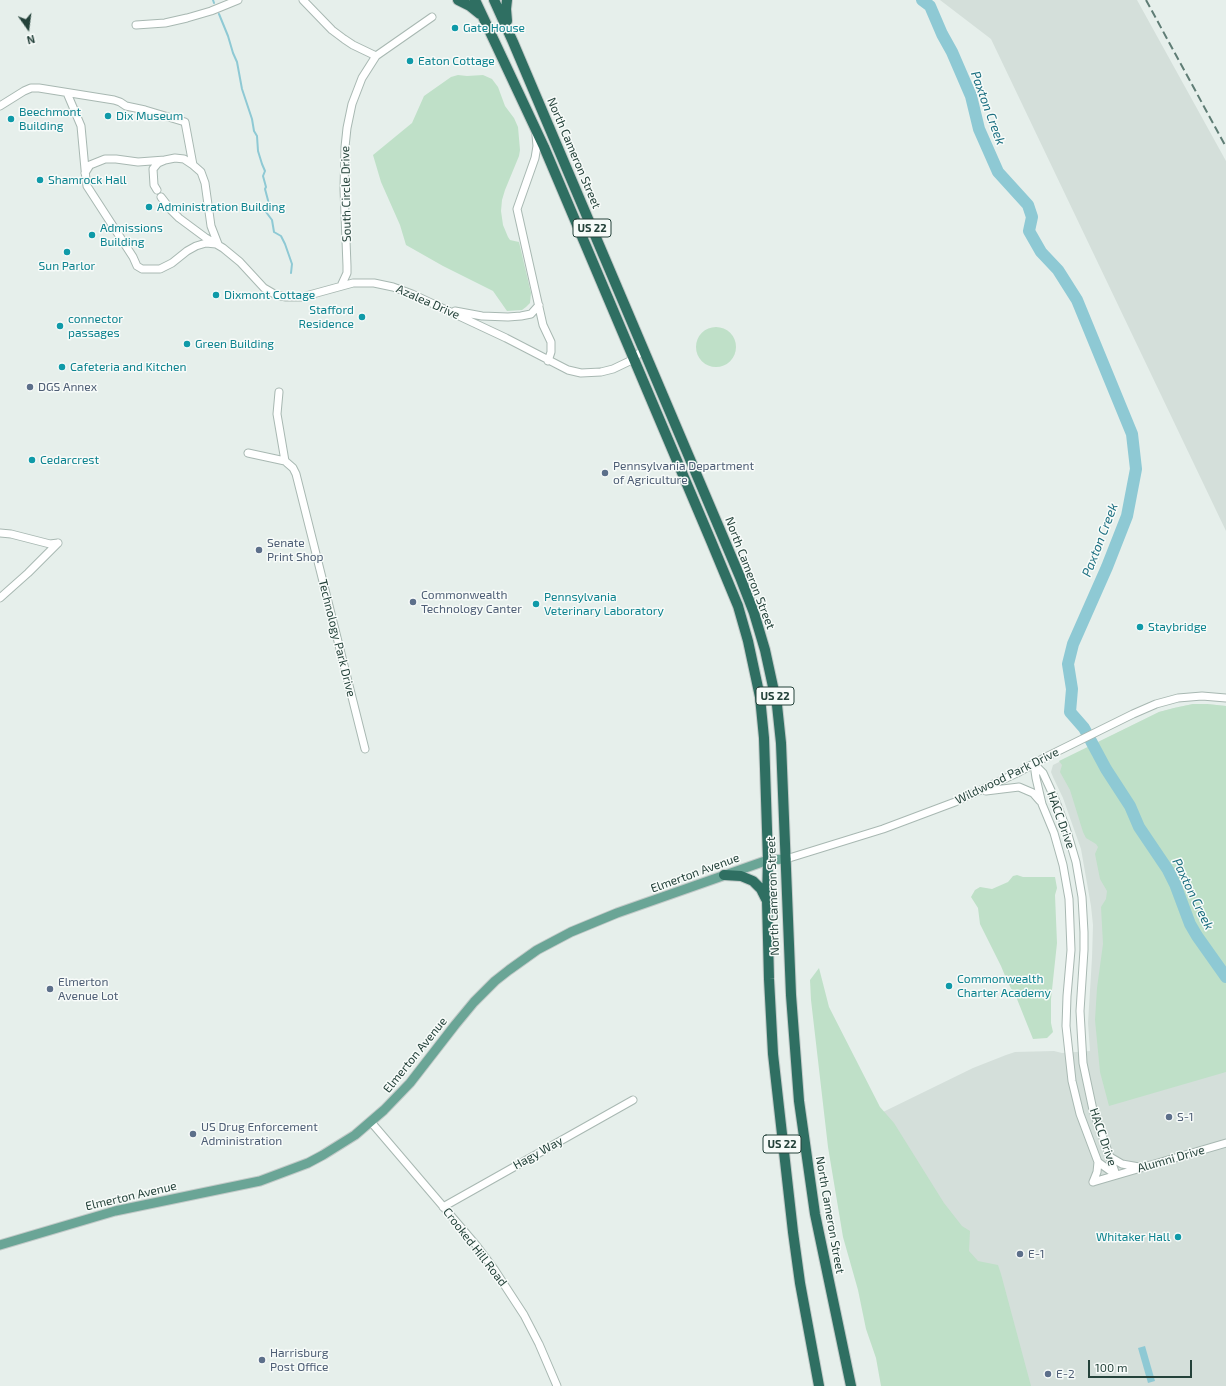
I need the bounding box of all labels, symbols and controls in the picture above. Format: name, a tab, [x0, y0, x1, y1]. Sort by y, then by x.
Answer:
north arrow	[8, 8, 48, 48]
place label: Gate House	[463, 21, 525, 35]
marker: Gate House	[450, 23, 460, 33]
text: N	[26, 33, 36, 47]
place label: Eaton Cottage	[418, 54, 495, 68]
marker: Eaton Cottage	[405, 56, 415, 66]
water label: Paxton Creek	[967, 69, 1009, 147]
street label: North Cameron Street	[544, 95, 604, 211]
place label: Beechmont Building	[19, 105, 81, 133]
place label: Dix Museum	[116, 109, 183, 123]
marker: Dix Museum	[103, 111, 113, 121]
marker: Beechmont Building	[6, 114, 16, 124]
street label: South Circle Drive	[338, 146, 354, 242]
place label: Shamrock Hall	[48, 173, 127, 187]
marker: Shamrock Hall	[35, 175, 45, 185]
place label: Administration Building	[157, 200, 285, 214]
marker: Administration Building	[144, 202, 154, 212]
road number: US 22	[573, 219, 611, 237]
place label: Admissions Building	[100, 221, 163, 249]
marker: Admissions Building	[87, 230, 97, 240]
marker: Sun Parlor	[62, 247, 72, 257]
place label: Sun Parlor	[39, 259, 95, 273]
street label: Azalea Drive	[394, 282, 462, 322]
place label: Dixmont Cottage	[224, 288, 315, 302]
marker: Dixmont Cottage	[211, 290, 221, 300]
place label: Stafford Residence	[299, 303, 354, 331]
place label: connector passages	[68, 312, 123, 340]
marker: Stafford Residence	[357, 312, 367, 322]
marker: connector passages	[55, 321, 65, 331]
place label: Green Building	[195, 337, 274, 351]
marker: Green Building	[182, 339, 192, 349]
place label: Cafeteria and Kitchen	[70, 360, 186, 374]
marker: Cafeteria and Kitchen	[57, 362, 67, 372]
place label: DGS Annex	[38, 380, 97, 394]
marker: DGS Annex	[25, 382, 35, 392]
place label: Cedarcrest	[40, 453, 99, 467]
marker: Cedarcrest	[27, 455, 37, 465]
place label: Pennsylvania Department of Agriculture	[613, 459, 754, 487]
marker: Pennsylvania Department of Agriculture	[600, 468, 610, 478]
water label: Paxton Creek	[1079, 501, 1121, 579]
street label: North Cameron Street	[722, 515, 778, 631]
place label: Senate Print Shop	[267, 536, 324, 564]
marker: Senate Print Shop	[254, 545, 264, 555]
street label: Technology Park Drive	[315, 578, 359, 698]
place label: Commonwealth Technology Canter	[421, 588, 522, 616]
place label: Pennsylvania Veterinary Laboratory	[544, 590, 664, 618]
marker: Commonwealth Technology Canter	[408, 597, 418, 607]
marker: Pennsylvania Veterinary Laboratory	[531, 599, 541, 609]
place label: Staybridge	[1148, 620, 1207, 634]
marker: Staybridge	[1135, 622, 1145, 632]
road number: US 22	[756, 687, 794, 705]
street label: Wildwood Park Drive	[953, 745, 1061, 807]
street label: HACC Drive	[1044, 789, 1078, 851]
street label: North Cameron Street	[764, 836, 782, 956]
street label: Elmerton Avenue	[649, 850, 741, 896]
water label: Paxton Creek	[1169, 856, 1217, 932]
place label: Commonwealth Charter Academy	[957, 972, 1051, 1000]
place label: Elmerton Avenue Lot	[58, 975, 118, 1003]
marker: Commonwealth Charter Academy	[944, 981, 954, 991]
marker: Elmerton Avenue Lot	[45, 984, 55, 994]
street label: Elmerton Avenue	[380, 1014, 450, 1096]
street label: HACC Drive	[1086, 1106, 1120, 1168]
place label: S-1	[1177, 1110, 1194, 1124]
marker: S-1	[1164, 1112, 1174, 1122]
place label: US Drug Enforcement Administration	[201, 1120, 318, 1148]
marker: US Drug Enforcement Administration	[188, 1129, 198, 1139]
street label: Hagy Way	[511, 1133, 565, 1173]
road number: US 22	[763, 1135, 801, 1153]
street label: Alumni Drive	[1136, 1143, 1206, 1175]
street label: North Cameron Street	[813, 1155, 847, 1275]
street label: Elmerton Avenue	[84, 1178, 178, 1214]
street label: Crooked Hill Road	[440, 1205, 510, 1289]
place label: Whitaker Hall	[1096, 1230, 1170, 1244]
marker: Whitaker Hall	[1173, 1232, 1183, 1242]
place label: E-1	[1028, 1247, 1044, 1261]
marker: E-1	[1015, 1249, 1025, 1259]
place label: Harrisburg Post Office	[270, 1346, 329, 1374]
scale bar	[1090, 1352, 1194, 1378]
marker: Harrisburg Post Office	[257, 1355, 267, 1365]
text: 100 m	[1095, 1360, 1127, 1374]
place label: E-2	[1056, 1367, 1075, 1381]
marker: E-2	[1043, 1369, 1053, 1379]

